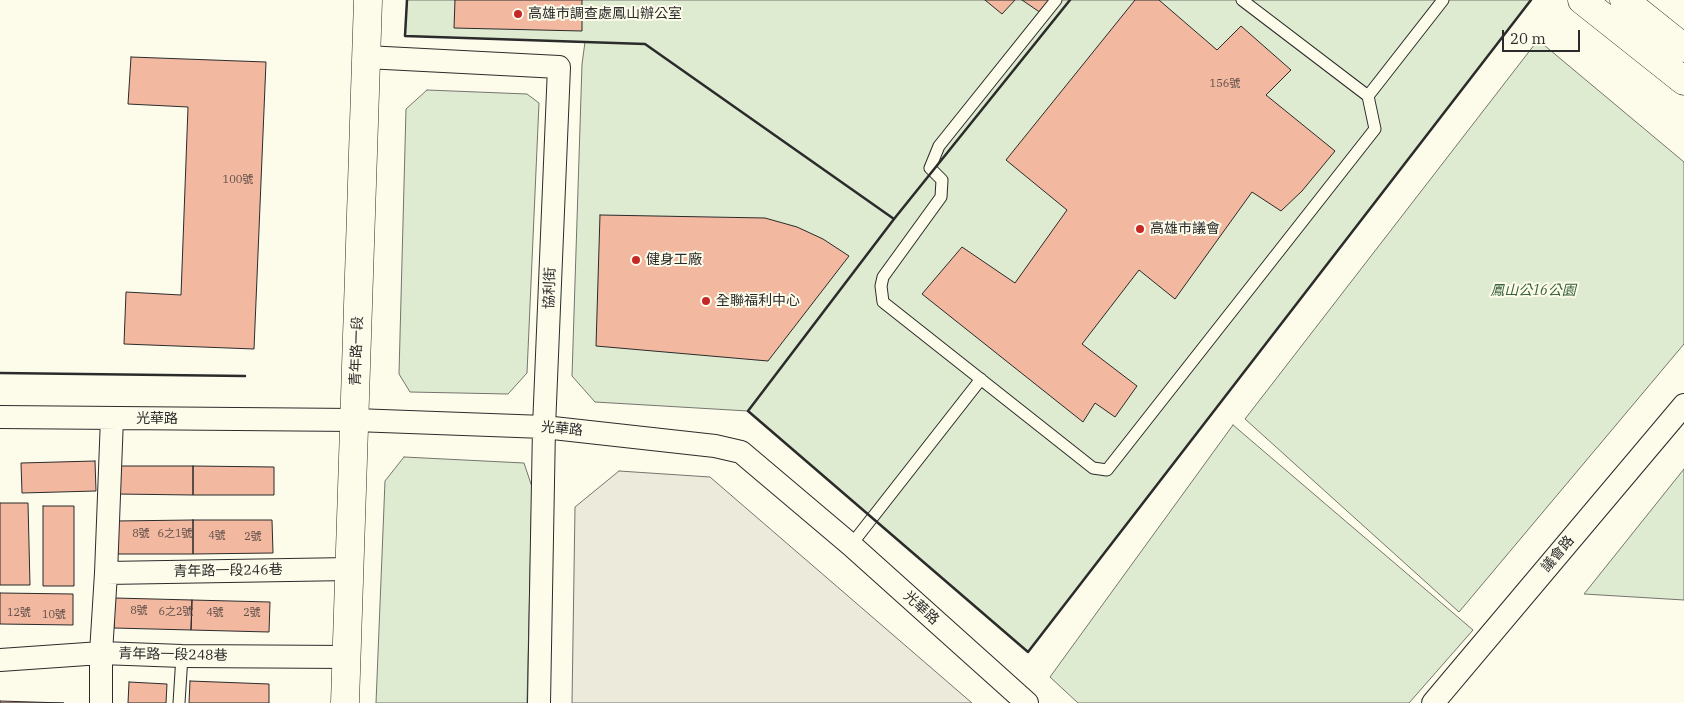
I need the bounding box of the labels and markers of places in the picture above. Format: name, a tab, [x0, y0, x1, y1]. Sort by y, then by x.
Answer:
place label: 高雄市調查處鳳山辦公室	[528, 6, 682, 22]
marker: 高雄市調查處鳳山辦公室	[512, 8, 524, 20]
place label: 高雄市議會	[1150, 221, 1220, 237]
marker: 高雄市議會	[1134, 223, 1146, 235]
place label: 健身工廠	[646, 252, 702, 268]
marker: 健身工廠	[630, 254, 642, 266]
place label: 全聯福利中心	[716, 293, 800, 309]
marker: 全聯福利中心	[700, 295, 712, 307]

